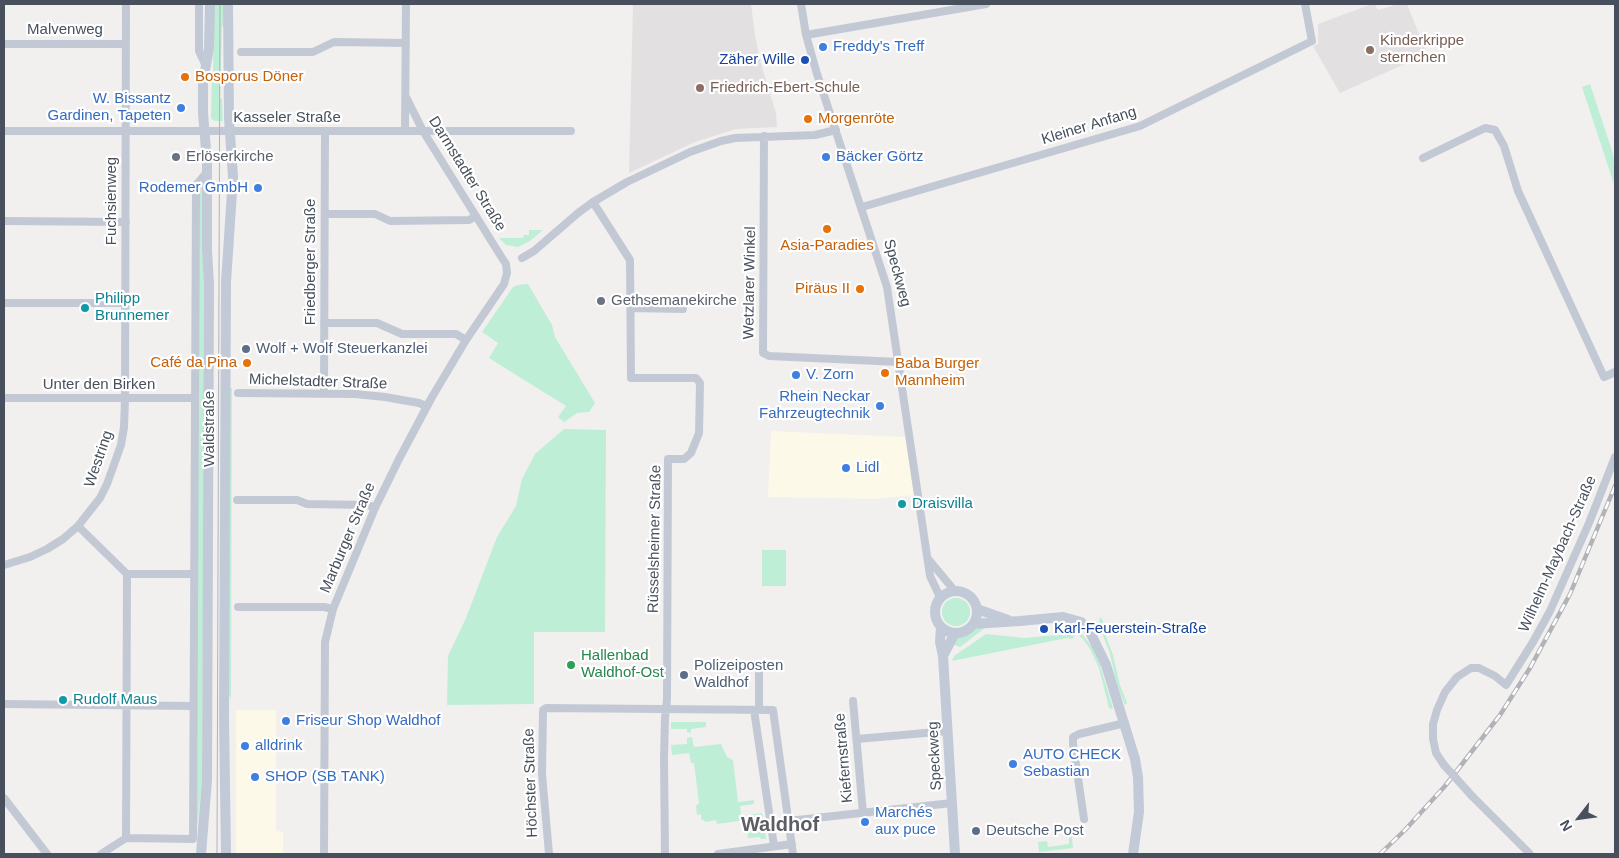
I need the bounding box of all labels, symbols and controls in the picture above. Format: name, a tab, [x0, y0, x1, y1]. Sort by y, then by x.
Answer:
street label: Malvenweg	[27, 21, 103, 39]
place label: Kinderkrippe sternchen	[1380, 32, 1464, 67]
place label: Freddy's Treff	[833, 38, 924, 56]
marker: Freddy's Treff	[817, 41, 829, 53]
marker: Kinderkrippe sternchen	[1364, 44, 1376, 56]
place label: Zäher Wille	[719, 51, 795, 69]
marker: Zäher Wille	[799, 54, 811, 66]
place label: Bosporus Döner	[195, 68, 303, 86]
marker: Bosporus Döner	[179, 71, 191, 83]
place label: Friedrich-Ebert-Schule	[710, 79, 860, 97]
marker: Friedrich-Ebert-Schule	[694, 82, 706, 94]
place label: W. Bissantz Gardinen, Tapeten	[48, 90, 171, 125]
marker: W. Bissantz Gardinen, Tapeten	[175, 102, 187, 114]
street label: Kleiner Anfang	[1039, 103, 1139, 149]
street label: Kasseler Straße	[233, 109, 341, 127]
place label: Morgenröte	[818, 110, 895, 128]
street label: Darmstadter Straße	[424, 113, 510, 235]
marker: Morgenröte	[802, 113, 814, 125]
place label: Erlöserkirche	[186, 148, 274, 166]
place label: Bäcker Görtz	[836, 148, 924, 166]
marker: Erlöserkirche	[170, 151, 182, 163]
marker: Bäcker Görtz	[820, 151, 832, 163]
street label: Fuchsienweg	[103, 157, 121, 245]
place label: Rodemer GmbH	[139, 179, 248, 197]
marker: Rodemer GmbH	[252, 182, 264, 194]
street label: Friedberger Straße	[302, 199, 320, 325]
marker: Asia-Paradies	[821, 223, 833, 235]
street label: Wetzlarer Winkel	[740, 226, 760, 340]
place label: Asia-Paradies	[780, 237, 874, 255]
street label: Speckweg	[879, 237, 915, 309]
place label: Piräus II	[795, 280, 850, 298]
marker: Piräus II	[854, 283, 866, 295]
place label: Philipp Brunnemer	[95, 290, 169, 325]
place label: Gethsemanekirche	[611, 292, 737, 310]
marker: Gethsemanekirche	[595, 295, 607, 307]
marker: Philipp Brunnemer	[79, 302, 91, 314]
place label: Wolf + Wolf Steuerkanzlei	[256, 340, 428, 358]
marker: Wolf + Wolf Steuerkanzlei	[240, 343, 252, 355]
place label: Café da Pina	[150, 354, 237, 372]
place label: Baba Burger Mannheim	[895, 355, 979, 390]
marker: Café da Pina	[241, 357, 253, 369]
place label: V. Zorn	[806, 366, 854, 384]
marker: Baba Burger Mannheim	[879, 367, 891, 379]
marker: V. Zorn	[790, 369, 802, 381]
street label: Michelstadter Straße	[249, 371, 387, 393]
street label: Unter den Birken	[43, 376, 155, 394]
place label: Rhein Neckar Fahrzeugtechnik	[759, 388, 870, 423]
street label: Waldstraße	[201, 391, 219, 467]
marker: Rhein Neckar Fahrzeugtechnik	[874, 400, 886, 412]
street label: Westring	[81, 428, 117, 490]
place label: Lidl	[856, 459, 879, 477]
marker: Lidl	[840, 462, 852, 474]
street label: Rüsselsheimer Straße	[645, 465, 665, 613]
street label: Wilhelm-Maybach-Straße	[1515, 473, 1601, 635]
street label: Marburger Straße	[317, 480, 379, 596]
place label: Draisvilla	[912, 495, 973, 513]
marker: Draisvilla	[896, 498, 908, 510]
place label: Karl-Feuerstein-Straße	[1054, 620, 1207, 638]
marker: Karl-Feuerstein-Straße	[1038, 623, 1050, 635]
place label: Hallenbad Waldhof-Ost	[581, 647, 664, 682]
place label: Polizeiposten Waldhof	[694, 657, 783, 692]
marker: Hallenbad Waldhof-Ost	[565, 659, 577, 671]
marker: Polizeiposten Waldhof	[678, 669, 690, 681]
place label: Rudolf Maus	[73, 691, 157, 709]
marker: Rudolf Maus	[57, 694, 69, 706]
place label: Friseur Shop Waldhof	[296, 712, 441, 730]
street label: Kiefernstraße	[831, 712, 857, 804]
marker: Friseur Shop Waldhof	[280, 715, 292, 727]
street label: Speckweg	[924, 721, 946, 791]
street label: Höchster Straße	[520, 728, 542, 838]
place label: alldrink	[255, 737, 303, 755]
marker: alldrink	[239, 740, 251, 752]
place label: AUTO CHECK Sebastian	[1023, 746, 1121, 781]
marker: AUTO CHECK Sebastian	[1007, 758, 1019, 770]
place label: SHOP (SB TANK)	[265, 768, 385, 786]
marker: SHOP (SB TANK)	[249, 771, 261, 783]
north arrow	[1554, 793, 1604, 843]
place label: Marchés aux puce	[875, 804, 936, 839]
district label: Waldhof	[741, 813, 819, 837]
marker: Marchés aux puce	[859, 816, 871, 828]
text: N	[1557, 817, 1575, 834]
place label: Deutsche Post	[986, 822, 1084, 840]
marker: Deutsche Post	[970, 825, 982, 837]

